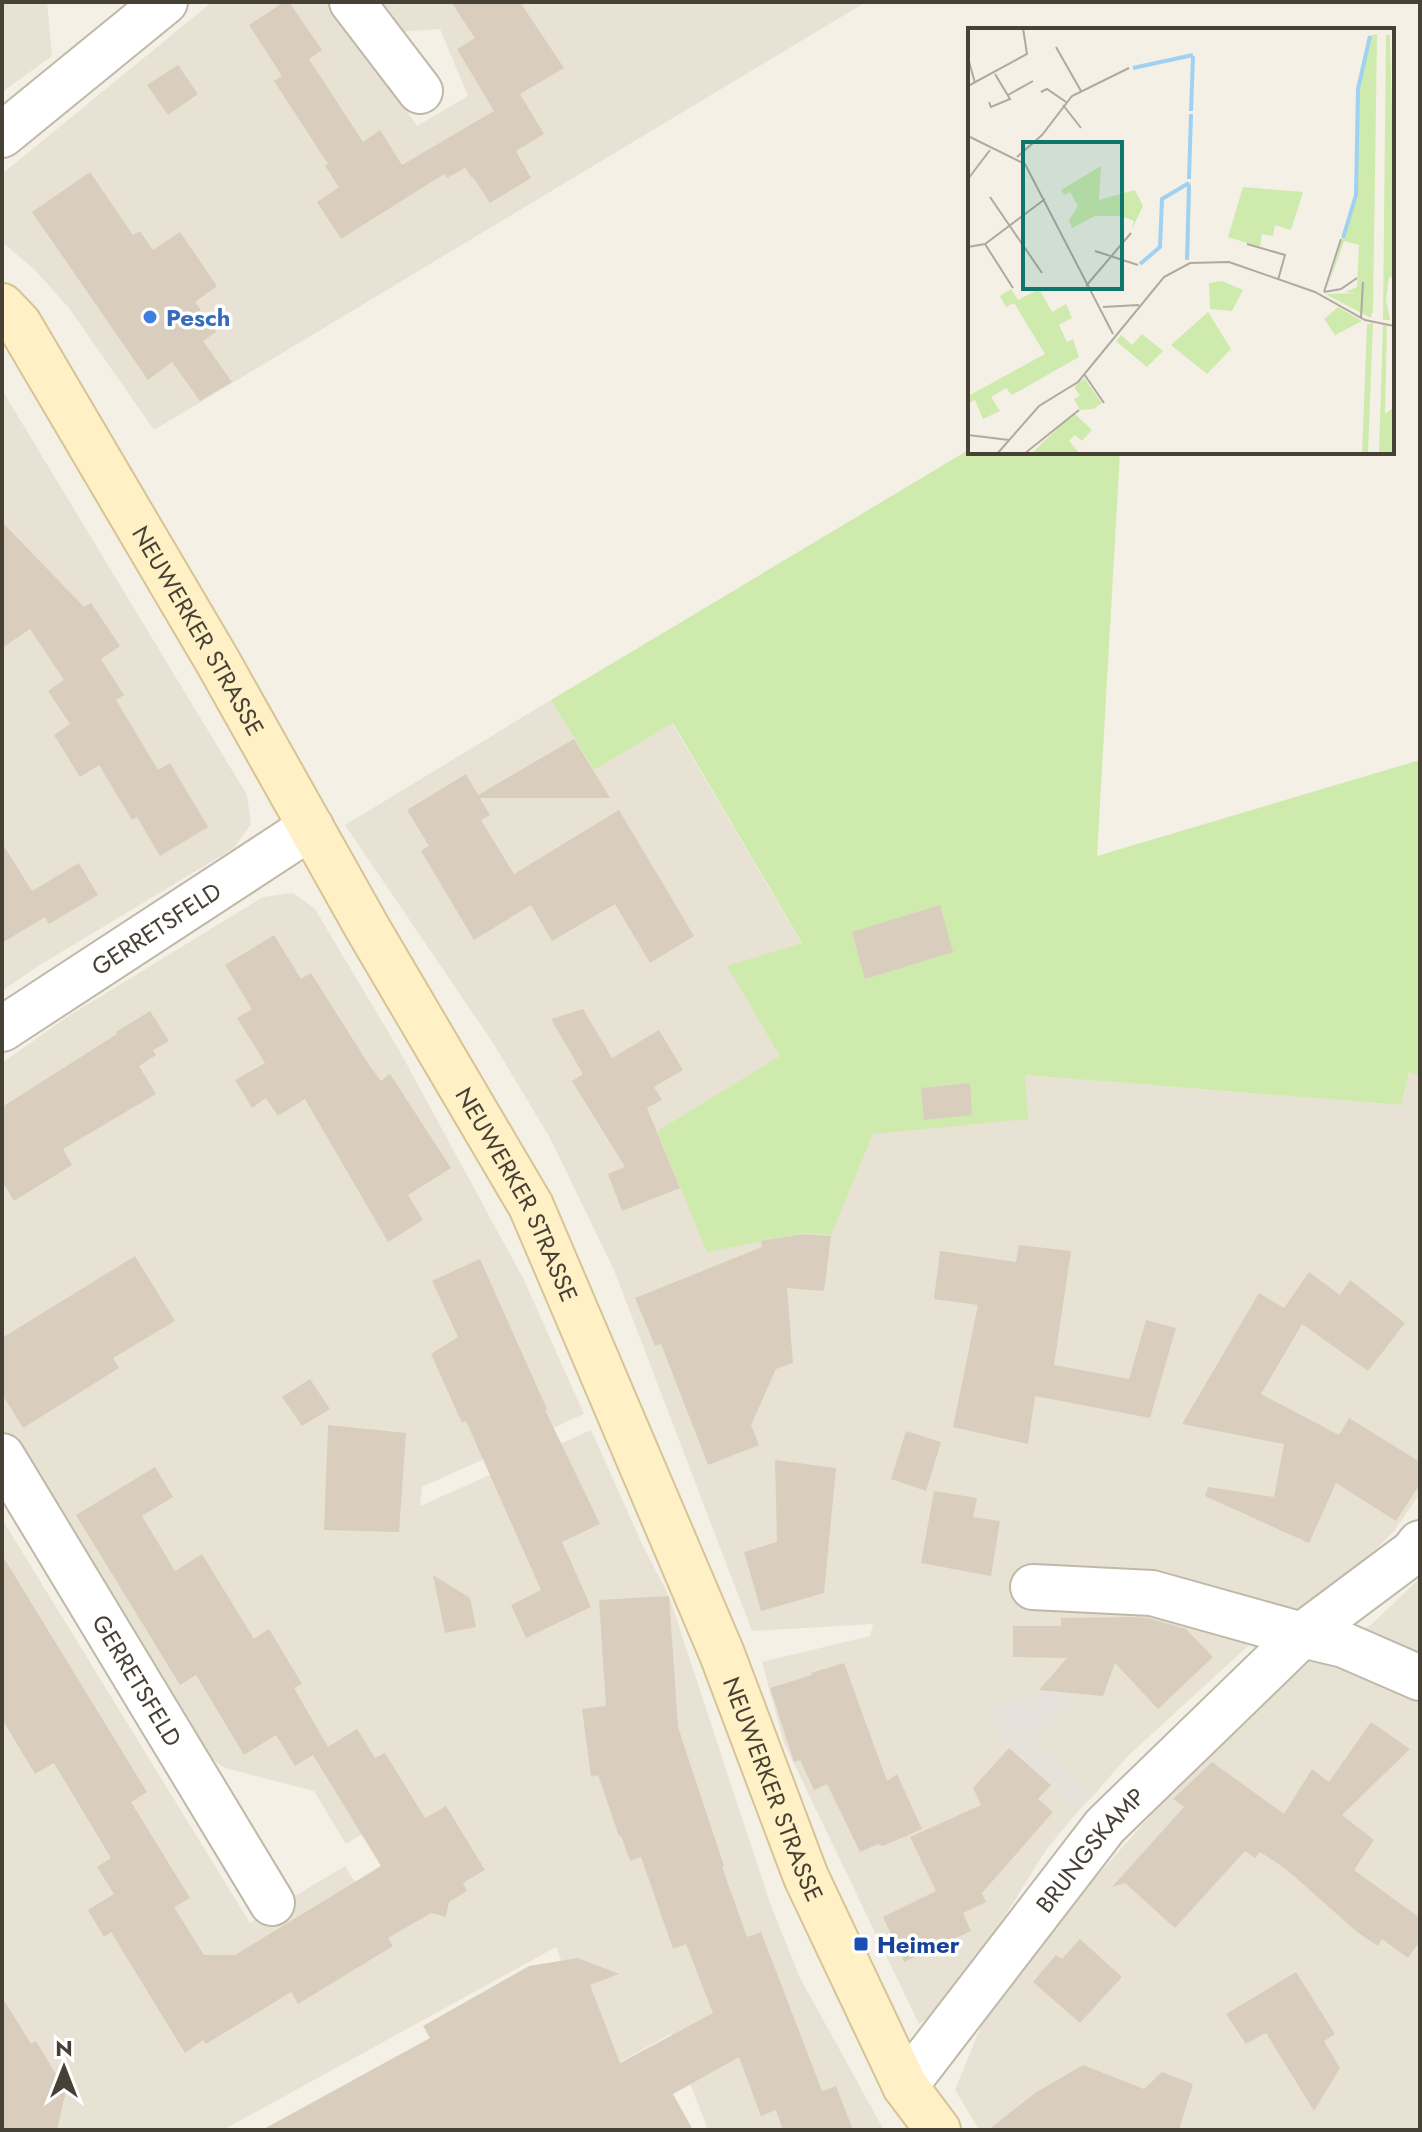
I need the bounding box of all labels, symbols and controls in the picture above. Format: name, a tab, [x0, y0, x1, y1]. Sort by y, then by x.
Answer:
inset map	[968, 28, 1394, 454]
place label: Pesch	[166, 300, 230, 335]
marker: Pesch	[141, 308, 159, 326]
street label: NEUWERKER STRASSE	[124, 519, 273, 742]
street label: GERRETSFELD	[84, 873, 228, 984]
street label: NEUWERKER STRASSE	[447, 1080, 587, 1307]
street label: GERRETSFELD	[84, 1608, 191, 1753]
street label: NEUWERKER STRASSE	[715, 1672, 833, 1907]
street label: BRUNGSKAMP	[1027, 1779, 1152, 1920]
place label: Heimer	[877, 1927, 960, 1962]
marker: Heimer	[852, 1935, 870, 1953]
north arrow	[24, 2028, 104, 2108]
text: N	[55, 2032, 73, 2064]

